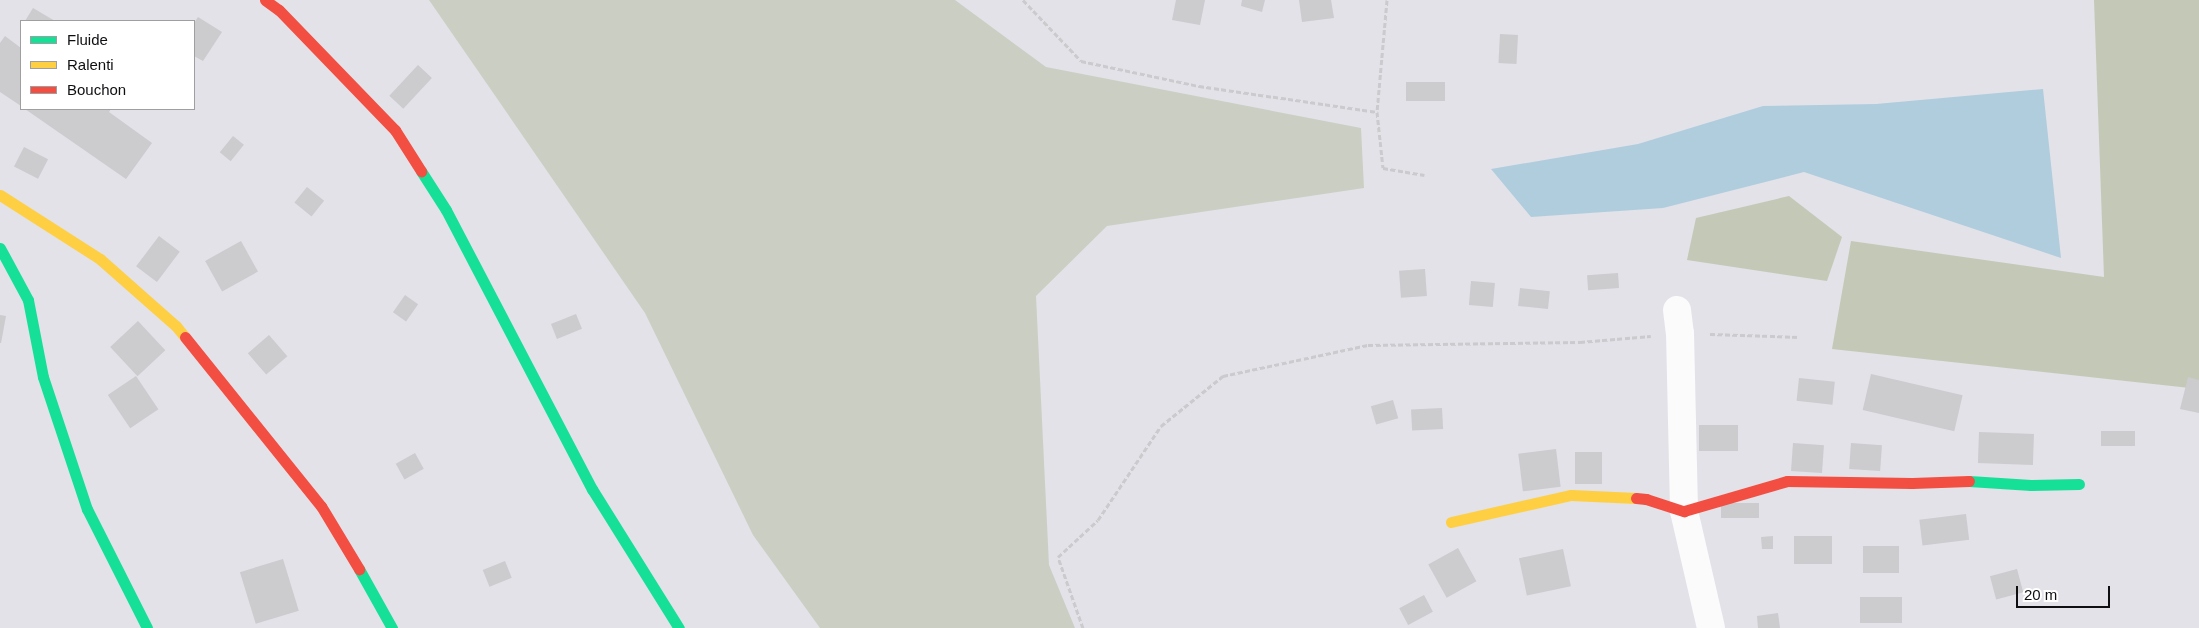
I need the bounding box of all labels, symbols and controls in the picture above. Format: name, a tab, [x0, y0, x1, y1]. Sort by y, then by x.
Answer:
legend	[20, 20, 195, 110]
text: Fluide	[67, 31, 108, 48]
text: Ralenti	[67, 56, 114, 73]
text: Bouchon	[67, 81, 126, 98]
scale bar	[2019, 576, 2113, 608]
text: 20 m	[2024, 586, 2057, 603]

